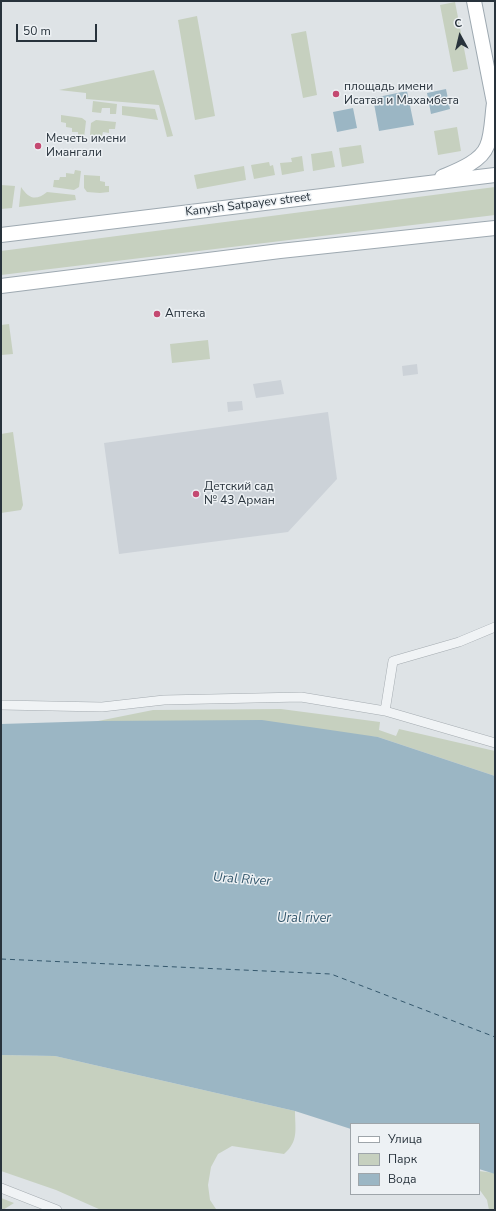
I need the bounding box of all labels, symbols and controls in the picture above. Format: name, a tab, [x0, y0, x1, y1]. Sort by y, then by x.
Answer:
scale bar	[18, 16, 99, 42]
north arrow	[440, 16, 480, 56]
text: С	[454, 16, 463, 32]
text: 50 m	[23, 23, 51, 39]
place label: площадь имени Исатая и Махамбета	[344, 80, 459, 108]
marker: площадь имени Исатая и Махамбета	[331, 89, 341, 99]
place label: Мечеть имени Имангали	[46, 132, 126, 160]
marker: Мечеть имени Имангали	[33, 141, 43, 151]
street label: Kanysh Satpayev street	[184, 190, 312, 220]
place label: Аптека	[165, 307, 205, 321]
marker: Аптека	[152, 309, 162, 319]
place label: Детский сад № 43 Арман	[204, 480, 275, 508]
marker: Детский сад № 43 Арман	[191, 489, 201, 499]
water label: Ural River	[213, 870, 271, 890]
water label: Ural river	[277, 911, 331, 927]
legend	[350, 1123, 480, 1195]
text: Улица	[388, 1131, 422, 1147]
text: Парк	[388, 1151, 417, 1167]
text: Вода	[388, 1171, 416, 1187]

